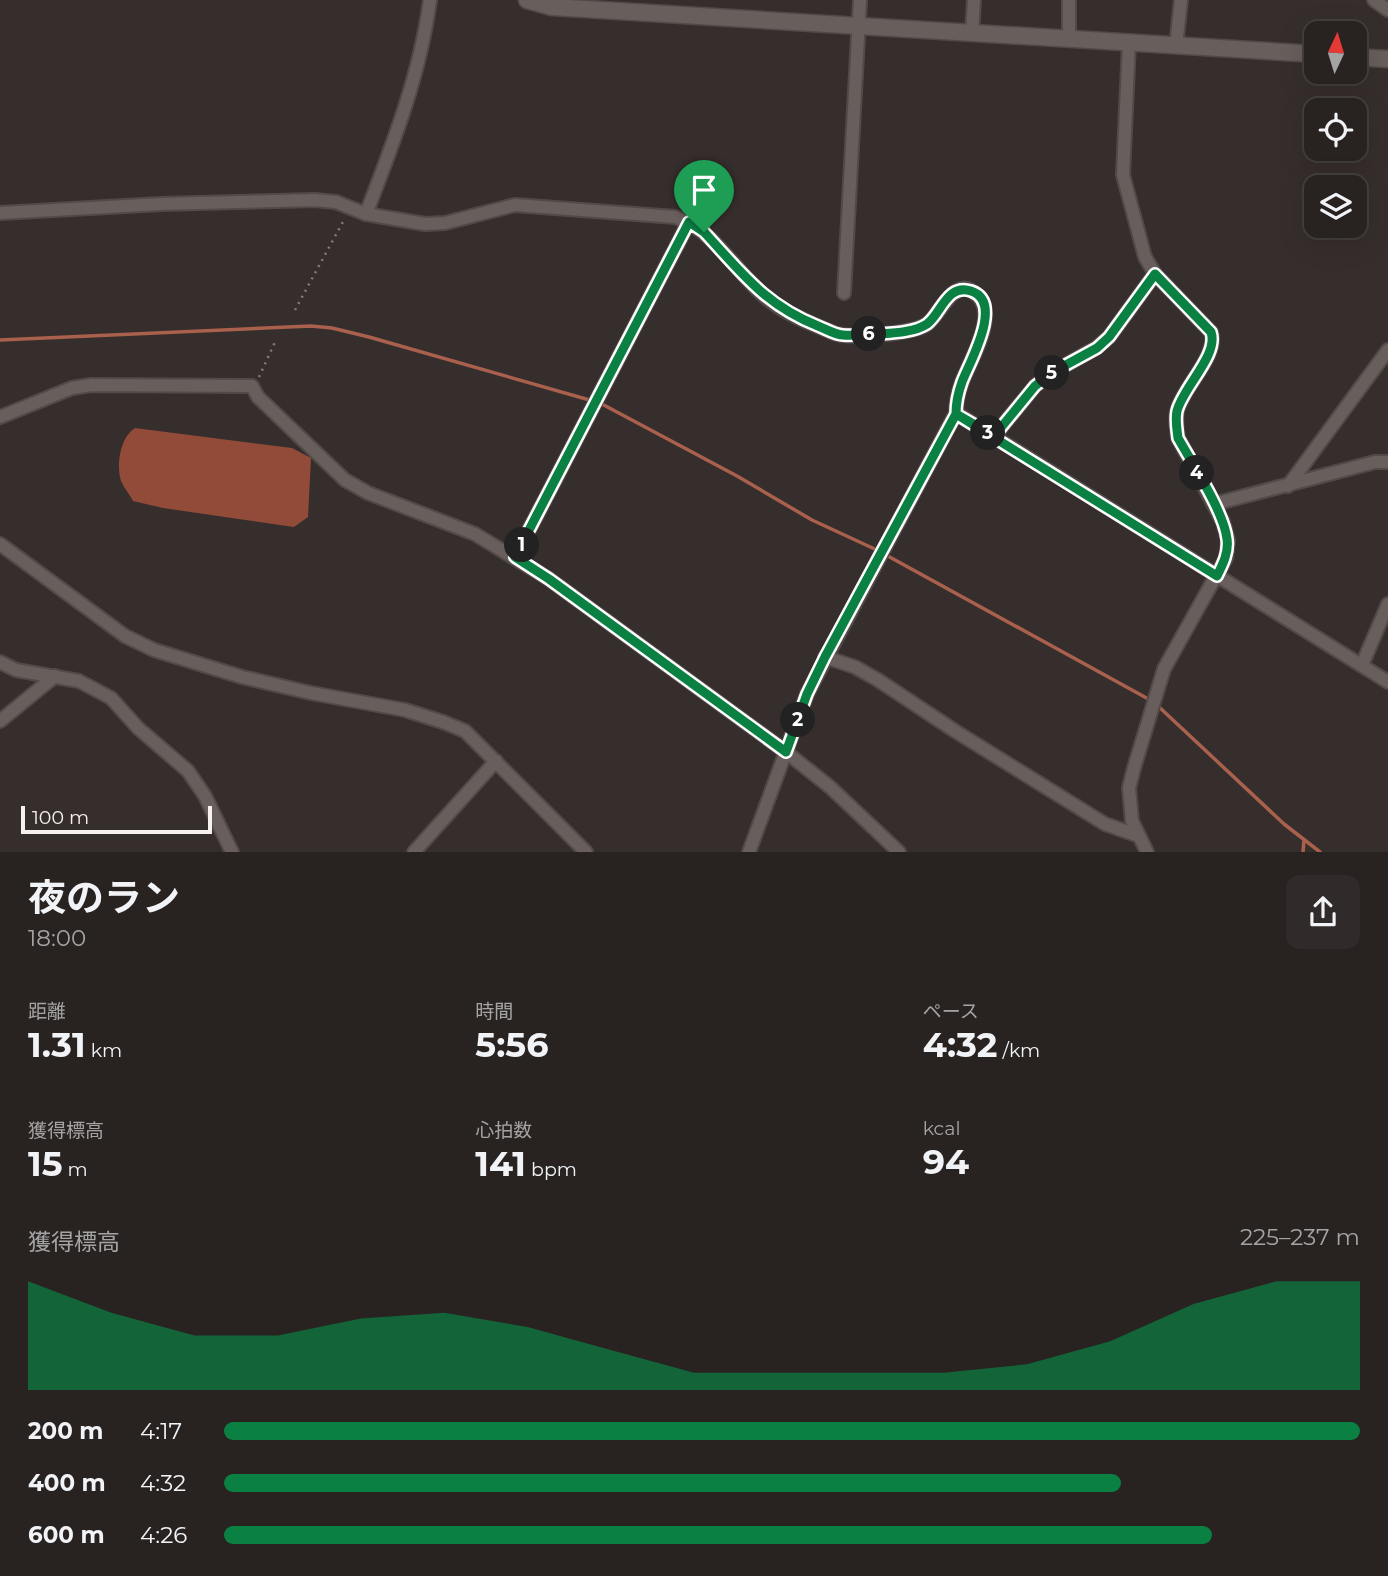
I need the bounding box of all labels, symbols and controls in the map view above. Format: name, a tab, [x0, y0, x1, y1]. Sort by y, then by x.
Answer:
north arrow	[1304, 21, 1367, 84]
map controls	[1304, 21, 1367, 238]
button: locate	[1304, 98, 1367, 161]
pin	[674, 160, 734, 232]
icon: arrive	[685, 171, 723, 209]
button: layers	[1304, 175, 1367, 238]
pin: 6	[852, 316, 886, 352]
text: 6	[862, 322, 875, 345]
pin: 5	[1034, 356, 1070, 390]
text: 5	[1046, 361, 1057, 384]
pin: 3	[970, 416, 1006, 450]
text: 3	[982, 421, 993, 444]
pin: 4	[1180, 456, 1214, 490]
text: 4	[1190, 461, 1203, 484]
pin: 1	[504, 528, 540, 562]
text: 1	[518, 533, 525, 556]
pin: 2	[780, 702, 816, 738]
text: 2	[792, 708, 803, 731]
scale bar	[21, 802, 212, 834]
text: 100 m	[32, 806, 89, 829]
text: 夜のラン	[28, 874, 180, 921]
button: share	[1286, 875, 1360, 949]
text: 18:00	[28, 924, 86, 952]
text: 距離	[28, 1000, 66, 1023]
text: 時間	[475, 1000, 513, 1023]
text: ペース	[923, 1000, 979, 1023]
text: 1.31	[28, 1023, 86, 1066]
text: 5:56	[475, 1023, 548, 1066]
text: 4:32	[923, 1023, 997, 1066]
text: km	[86, 1039, 122, 1062]
text: /km	[997, 1039, 1040, 1062]
text: kcal	[923, 1117, 961, 1140]
text: 獲得標高	[28, 1119, 104, 1142]
text: 心拍数	[475, 1119, 532, 1142]
text: 94	[923, 1140, 969, 1183]
text: 15	[28, 1142, 63, 1185]
text: 141	[475, 1142, 526, 1185]
text: m	[63, 1158, 88, 1181]
text: bpm	[526, 1158, 577, 1181]
text: 225–237 m	[1240, 1223, 1360, 1251]
text: 獲得標高	[28, 1228, 120, 1256]
text: 200 m	[28, 1417, 103, 1445]
text: 4:17	[140, 1417, 182, 1445]
text: 400 m	[28, 1469, 106, 1497]
text: 4:32	[140, 1469, 186, 1497]
text: 600 m	[28, 1521, 105, 1549]
text: 4:26	[140, 1521, 187, 1549]

